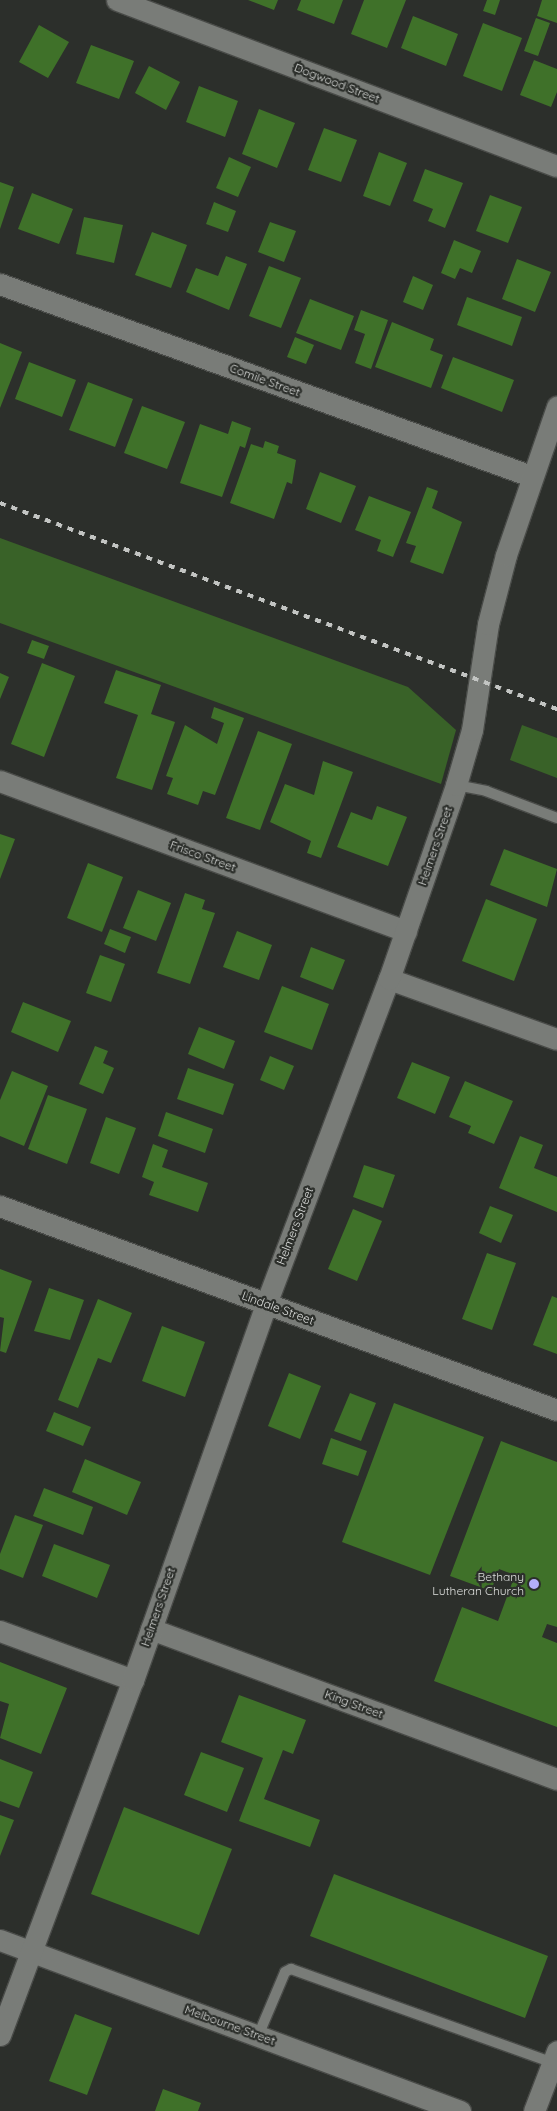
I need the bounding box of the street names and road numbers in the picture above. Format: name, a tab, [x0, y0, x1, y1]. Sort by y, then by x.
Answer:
street label: Dogwood Street	[292, 60, 382, 106]
street label: Comile Street	[228, 361, 302, 399]
street label: Helmers Street	[415, 805, 455, 887]
street label: Frisco Street	[168, 837, 238, 875]
street label: Helmers Street	[274, 1185, 316, 1267]
street label: Lindale Street	[240, 1288, 316, 1328]
street label: Helmers Street	[138, 1566, 178, 1648]
street label: King Street	[323, 1687, 385, 1721]
street label: Melbourne Street	[183, 2002, 277, 2048]

